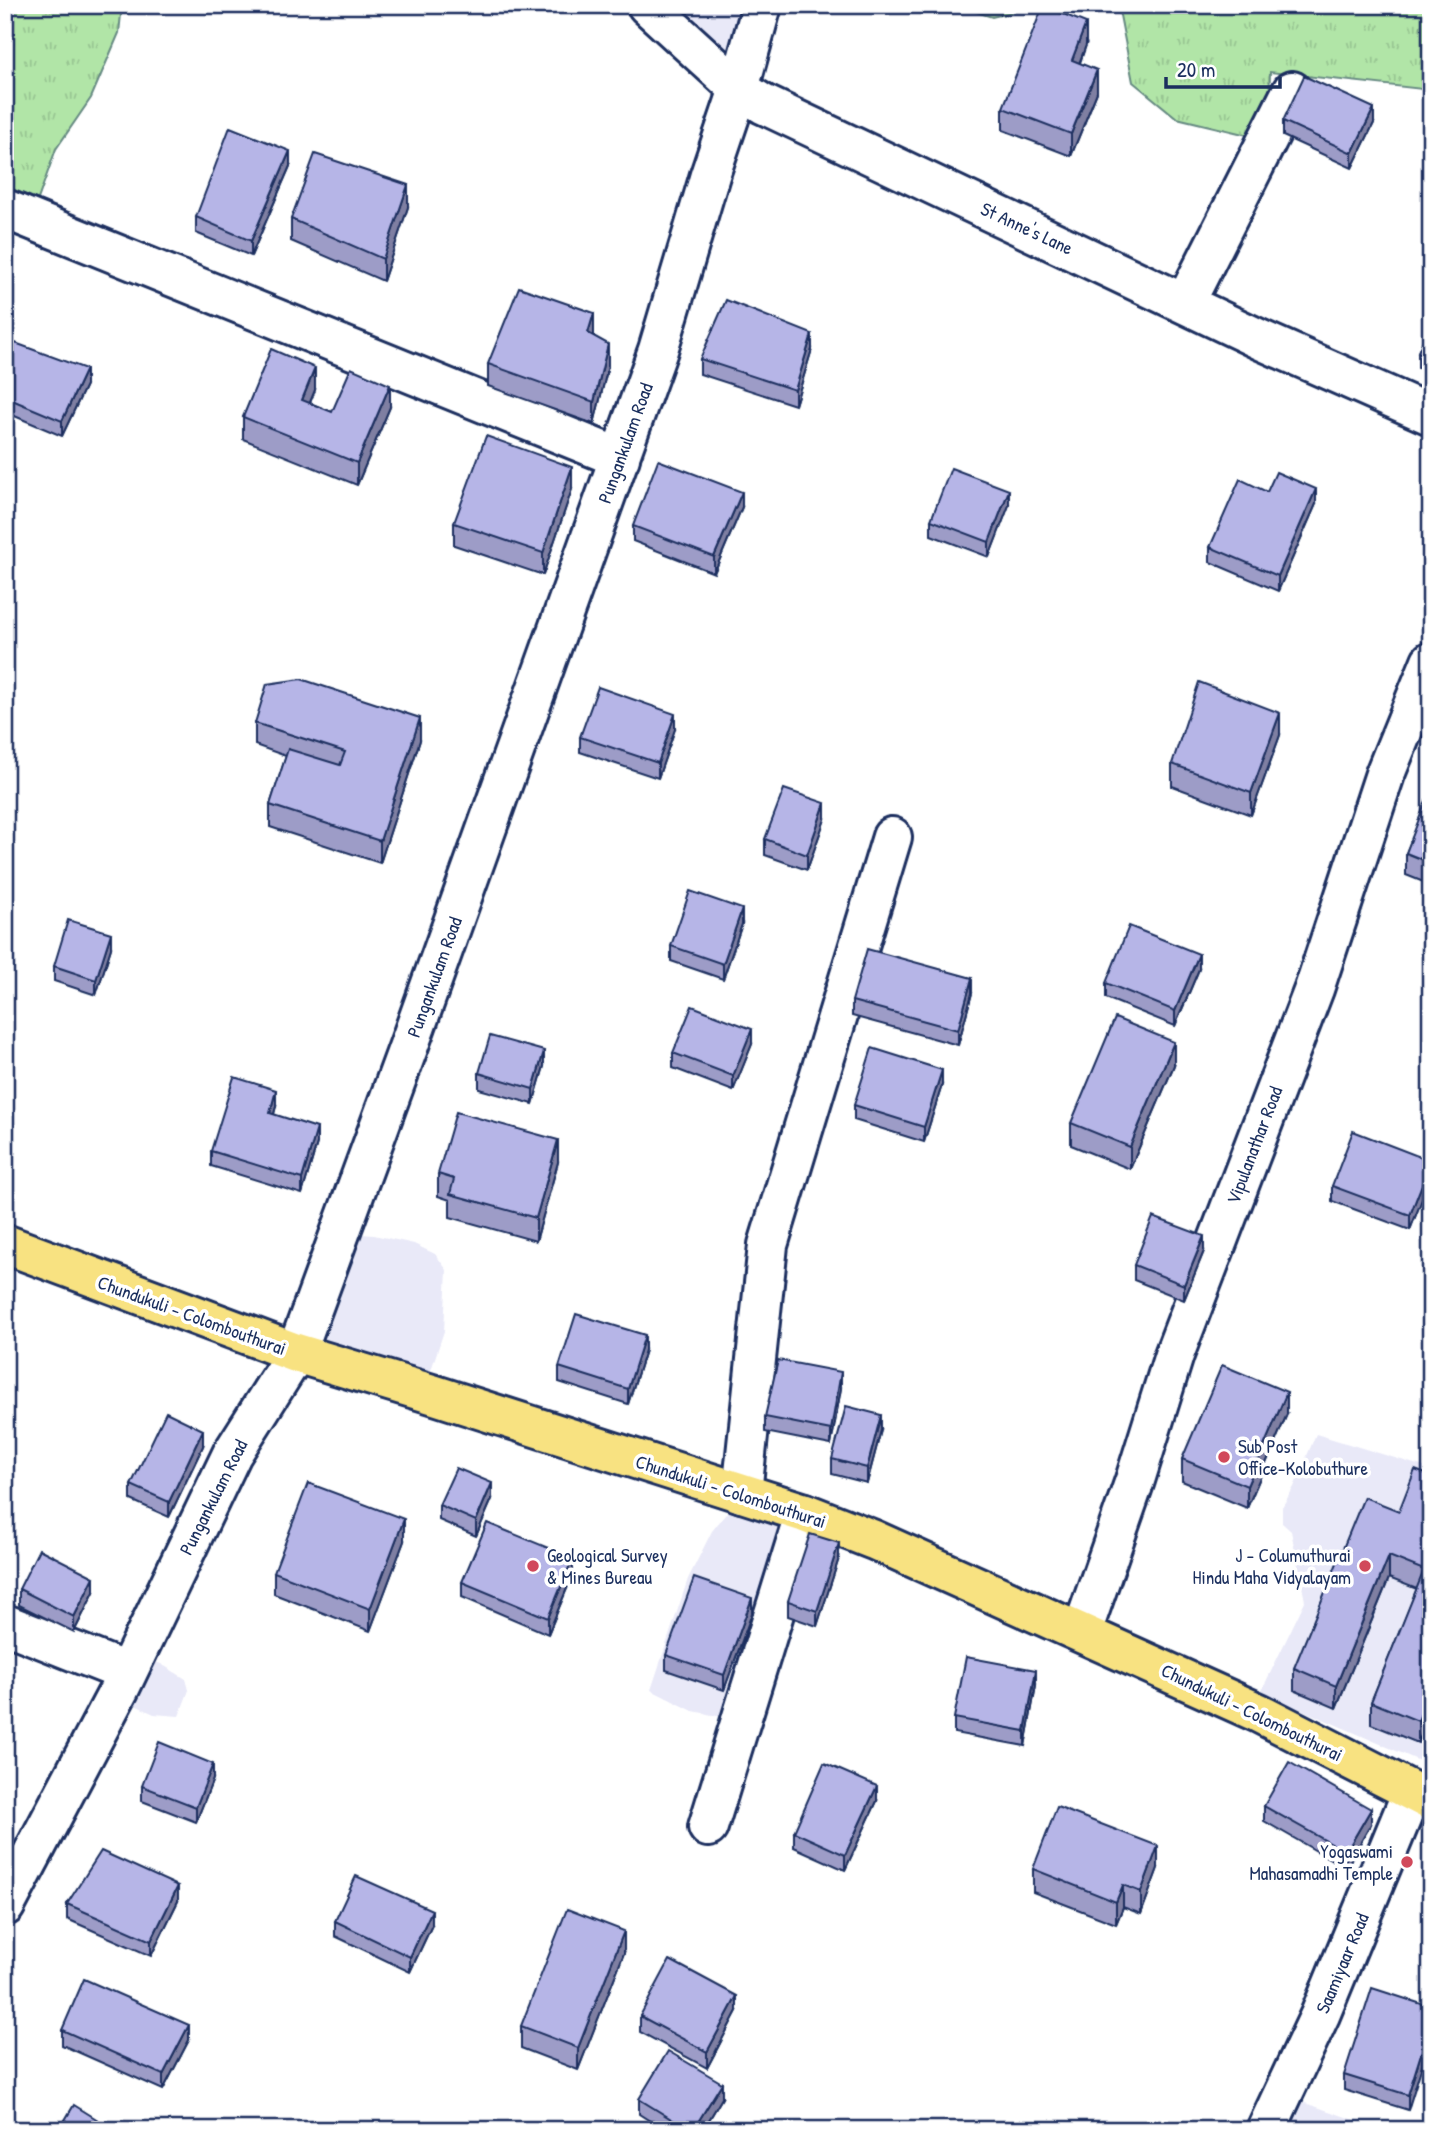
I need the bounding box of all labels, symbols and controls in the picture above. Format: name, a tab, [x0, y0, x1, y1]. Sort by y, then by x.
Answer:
scale bar	[1166, 46, 1280, 90]
text: 20 m	[1177, 55, 1215, 84]
street label: St Anne's Lane	[977, 195, 1078, 261]
street label: Pungankulam Road	[591, 379, 659, 507]
street label: Pungankulam Road	[400, 913, 468, 1041]
street label: Vipulanathar Road	[1220, 1082, 1289, 1208]
street label: Chundukuli - Colombouthurai	[94, 1269, 290, 1361]
place label: Sub Post Office-Kolobuthure	[1238, 1433, 1369, 1481]
street label: Pungankulam Road	[173, 1434, 254, 1559]
street label: Chundukuli - Colombouthurai	[632, 1448, 830, 1534]
marker: Sub Post Office-Kolobuthure	[1216, 1449, 1232, 1465]
place label: Geological Survey & Mines Bureau	[547, 1542, 668, 1590]
place label: J - Columuthurai Hindu Maha Vidyalayam	[1193, 1542, 1351, 1590]
marker: Geological Survey & Mines Bureau	[525, 1558, 541, 1574]
marker: J - Columuthurai Hindu Maha Vidyalayam	[1357, 1558, 1373, 1574]
street label: Chundukuli - Colombouthurai	[1157, 1657, 1347, 1767]
place label: Yogaswami Mahasamadhi Temple	[1250, 1838, 1393, 1886]
marker: Yogaswami Mahasamadhi Temple	[1399, 1854, 1415, 1870]
street label: Saamiyaar Road	[1309, 1908, 1375, 2017]

